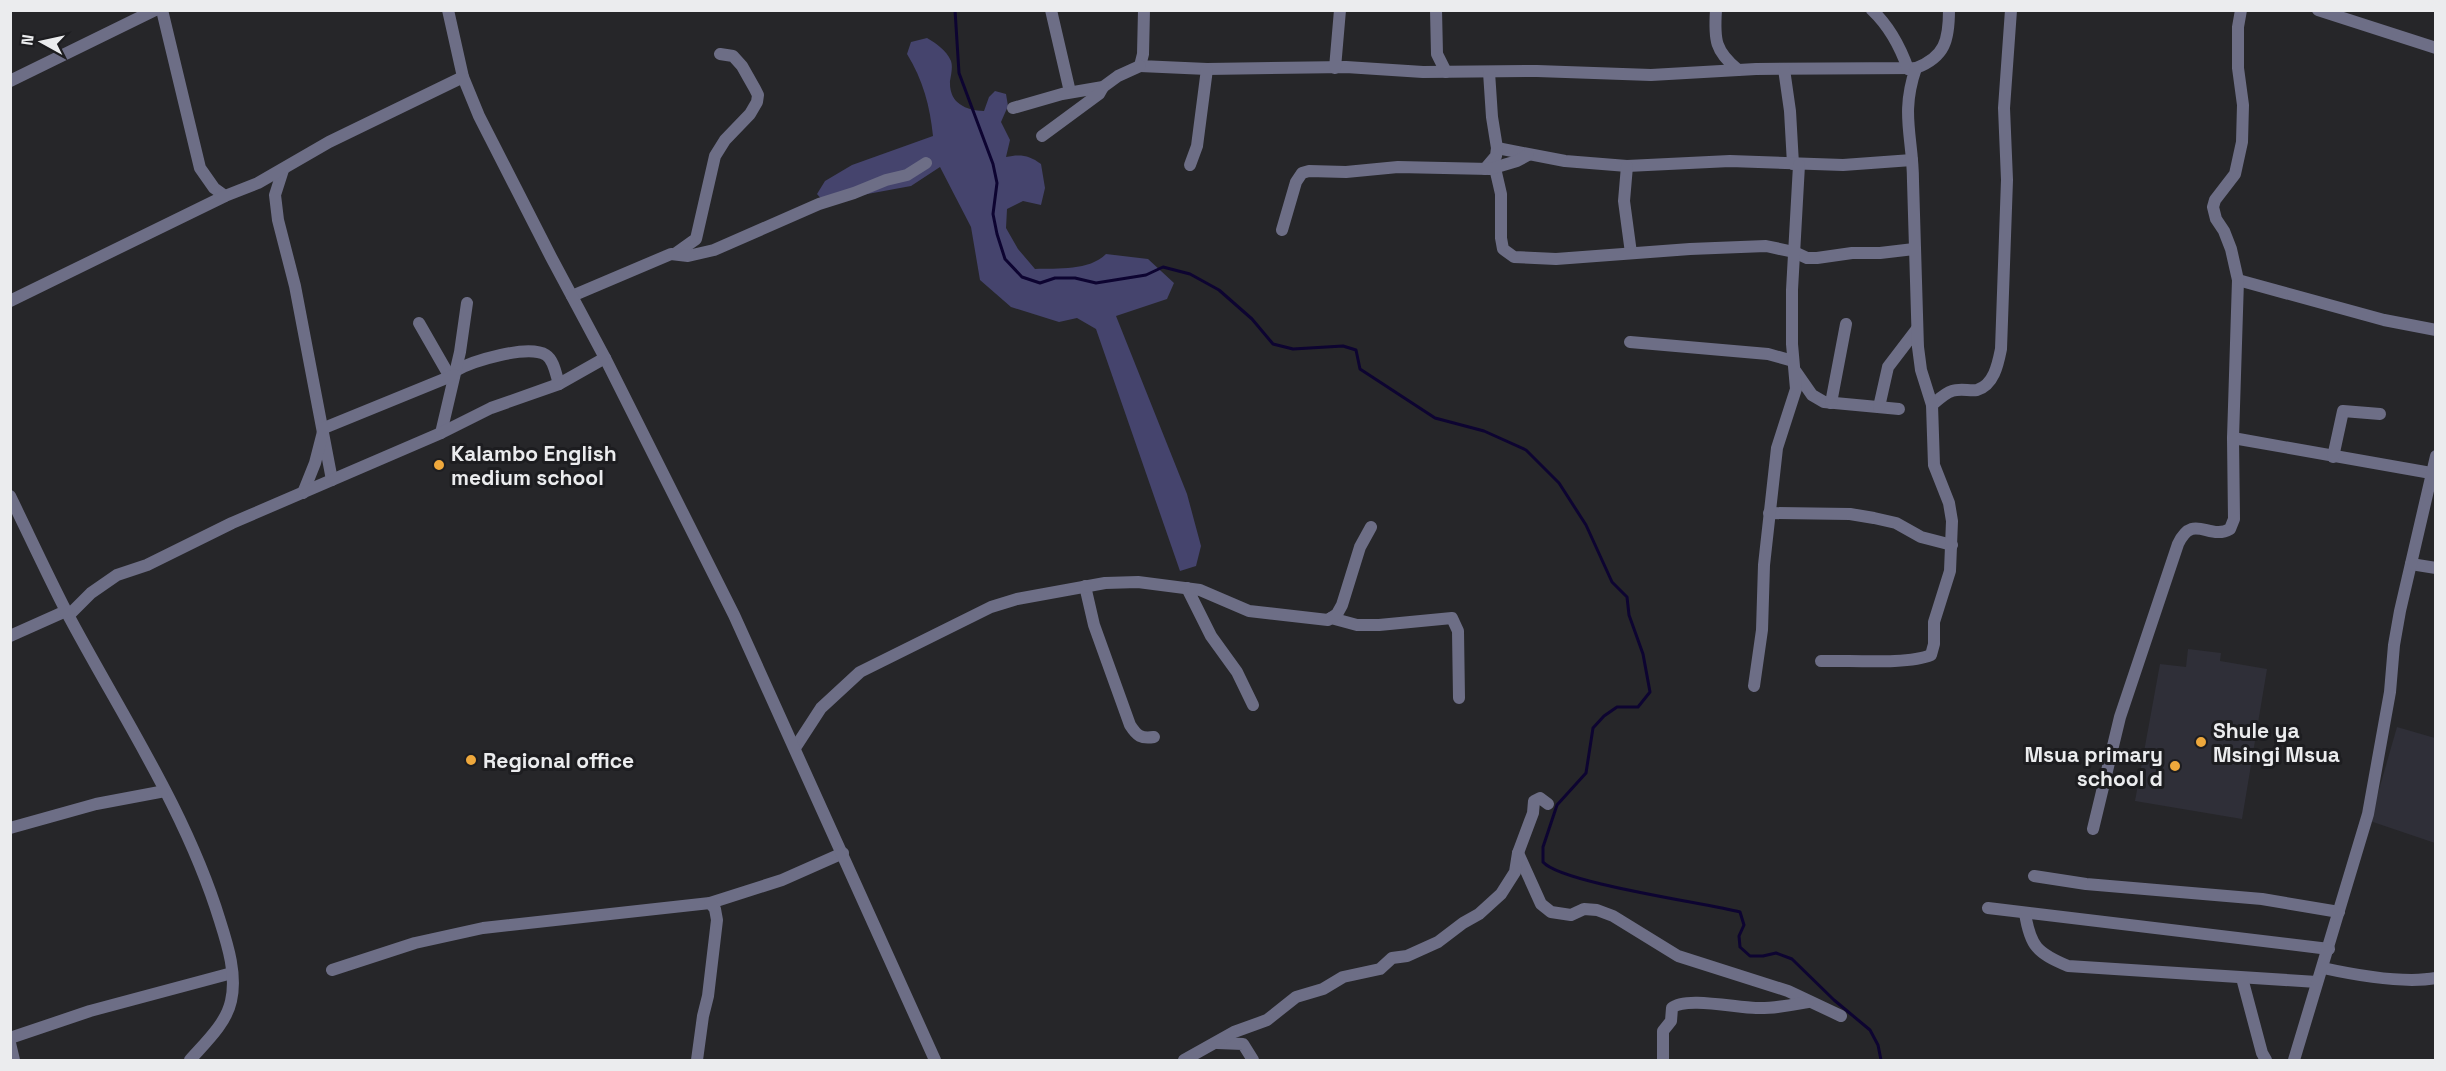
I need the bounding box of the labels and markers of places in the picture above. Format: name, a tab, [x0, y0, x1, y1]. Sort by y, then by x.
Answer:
place label: Kalambo English medium school	[451, 440, 617, 491]
marker: Kalambo English medium school	[432, 458, 446, 472]
place label: Shule ya Msingi Msua	[2213, 717, 2340, 768]
marker: Shule ya Msingi Msua	[2194, 735, 2208, 749]
place label: Msua primary school d	[2024, 741, 2163, 792]
place label: Regional office	[483, 747, 634, 774]
marker: Regional office	[464, 753, 478, 767]
marker: Msua primary school d	[2168, 759, 2182, 773]

